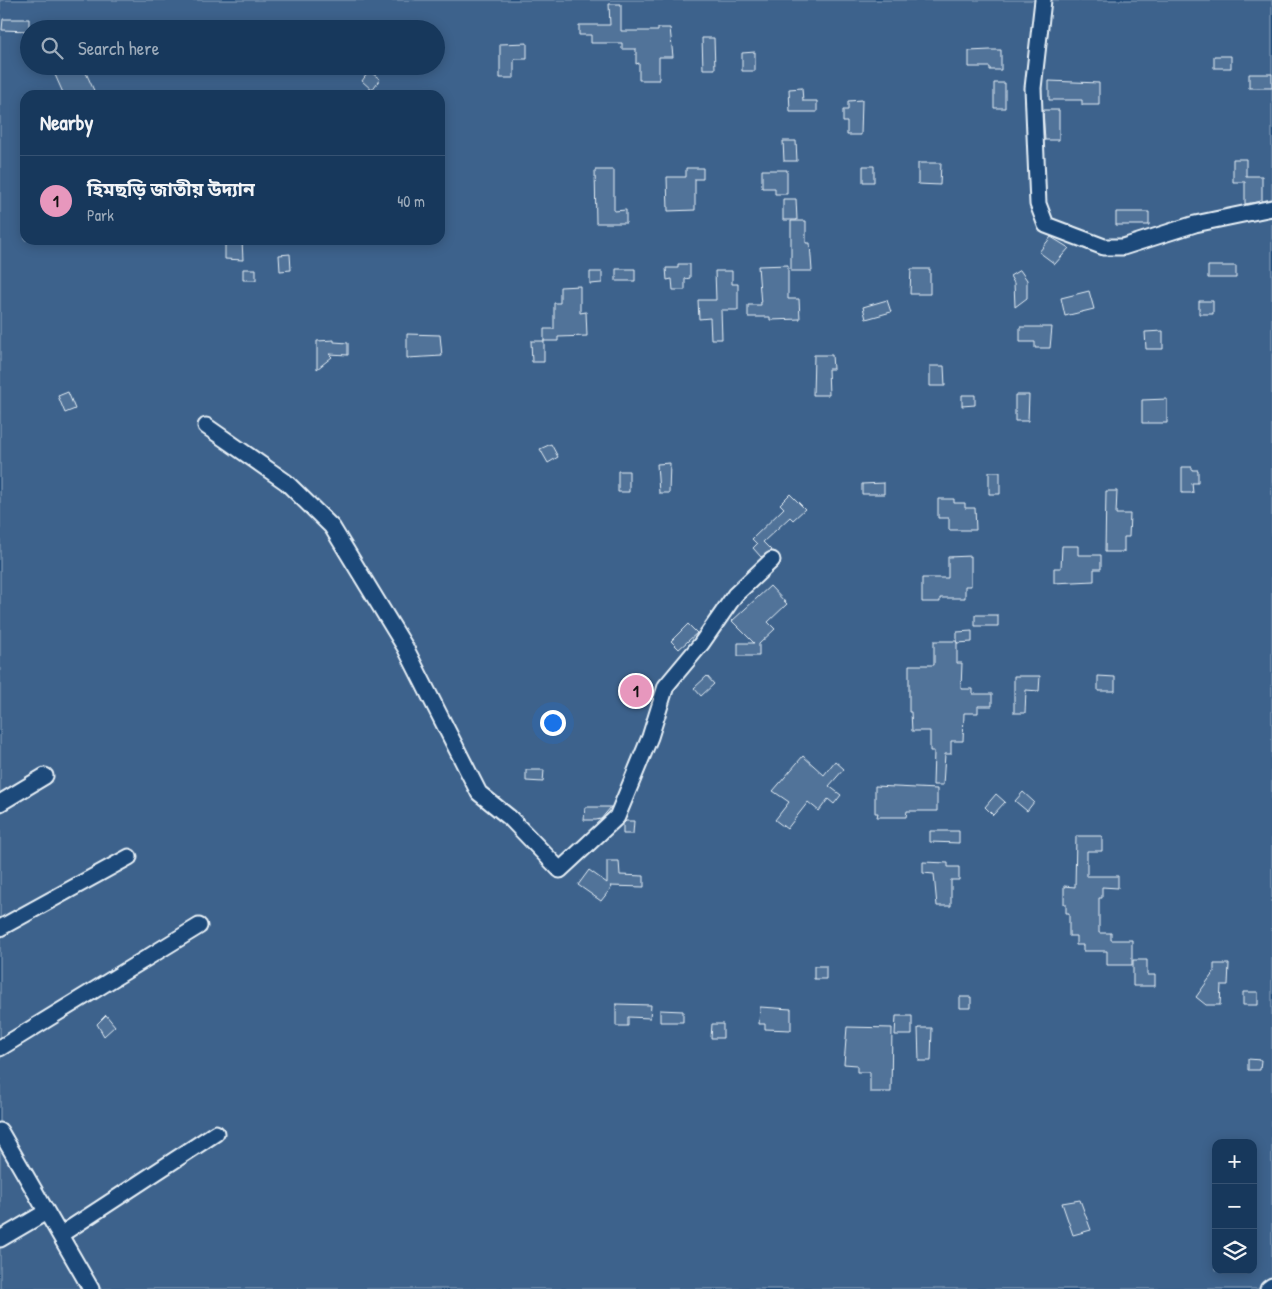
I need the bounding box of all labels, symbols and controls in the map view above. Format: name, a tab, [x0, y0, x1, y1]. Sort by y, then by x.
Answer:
search box	[20, 20, 445, 75]
icon: search	[38, 34, 66, 62]
text: Search here	[78, 35, 159, 61]
text: Nearby	[40, 108, 93, 137]
text: হিমছড়ি জাতীয় উদ্যান	[87, 176, 255, 202]
text: 1	[53, 190, 59, 212]
text: 40 m	[397, 190, 425, 212]
text: Park	[87, 204, 114, 226]
pin: 1	[620, 672, 652, 710]
your location	[540, 710, 566, 736]
map controls	[1212, 1139, 1257, 1274]
button: +	[1212, 1139, 1257, 1184]
button: −	[1212, 1184, 1257, 1229]
button: layers	[1212, 1229, 1257, 1274]

